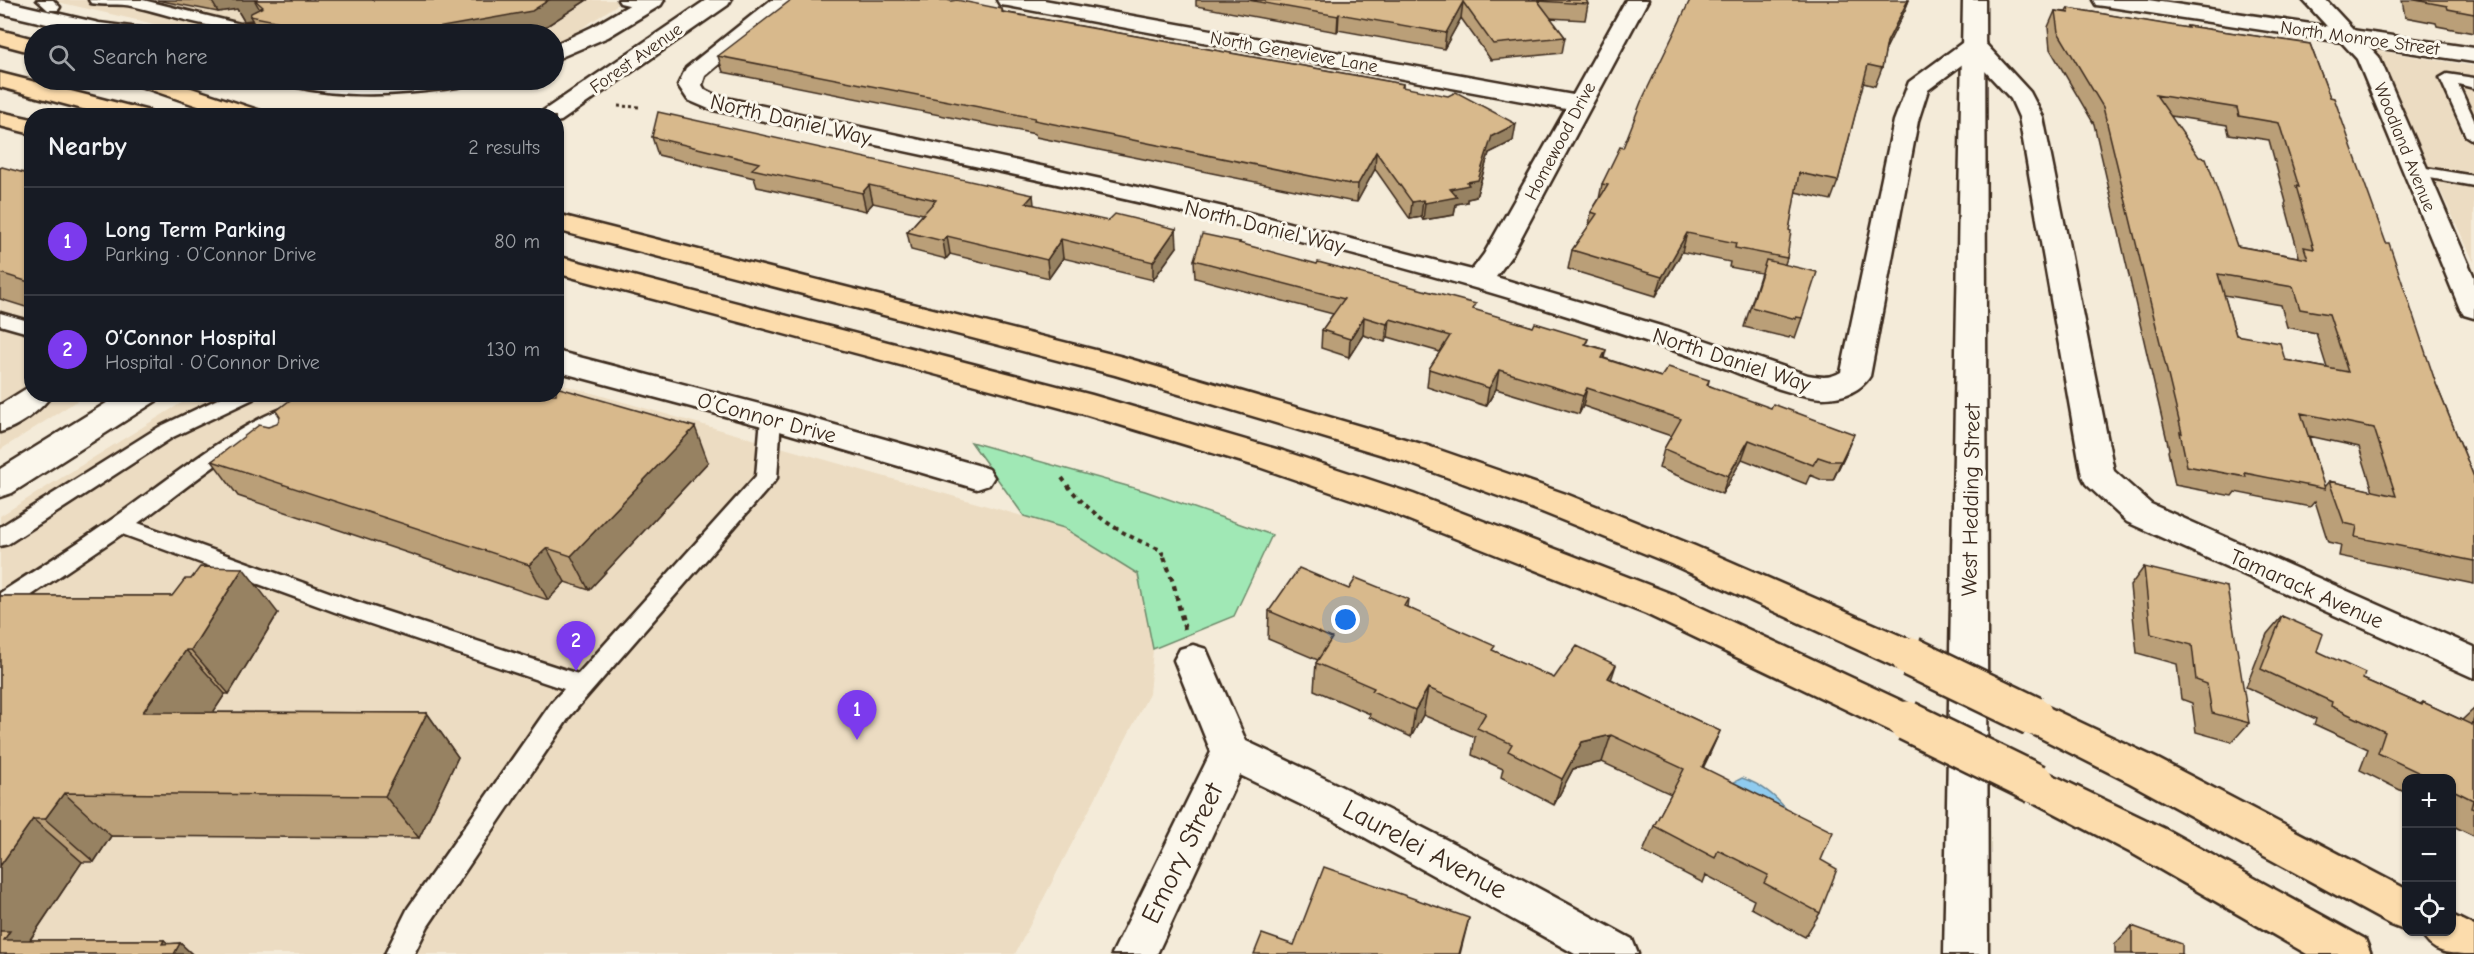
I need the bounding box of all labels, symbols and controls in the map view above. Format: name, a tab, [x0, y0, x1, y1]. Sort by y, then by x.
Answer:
street label: North Monroe Street	[2279, 17, 2442, 60]
street label: Forest Avenue	[586, 19, 687, 98]
search box	[24, 24, 564, 90]
street label: North Genevieve Lane	[1208, 27, 1379, 78]
icon: search	[45, 41, 78, 74]
text: Search here	[93, 44, 208, 70]
street label: Homewood Drive	[1521, 79, 1600, 204]
street label: Woodland Avenue	[2369, 80, 2440, 215]
street label: North Daniel Way	[708, 89, 874, 151]
text: Nearby	[48, 132, 127, 162]
text: 2 results	[468, 136, 540, 159]
street label: North Daniel Way	[1182, 194, 1348, 260]
text: Long Term Parking	[105, 217, 287, 243]
text: 1	[64, 230, 71, 253]
text: 80 m	[494, 230, 540, 253]
text: Parking · O’Connor Drive	[105, 243, 316, 266]
street label: North Daniel Way	[1649, 322, 1814, 398]
text: O’Connor Hospital	[105, 325, 276, 351]
text: 2	[63, 338, 72, 361]
text: 130 m	[487, 338, 540, 361]
text: Hospital · O’Connor Drive	[105, 351, 320, 374]
street label: O’Connor Drive	[694, 387, 839, 449]
street label: West Hedding Street	[1956, 403, 1986, 597]
street label: Tamarack Avenue	[2226, 543, 2388, 634]
your location	[1331, 605, 1360, 634]
pin: 2	[556, 622, 596, 671]
pin: 1	[838, 690, 876, 740]
map controls	[2402, 774, 2456, 936]
button: +	[2402, 774, 2456, 828]
street label: Emory Street	[1135, 777, 1230, 928]
street label: Laurelei Avenue	[1337, 793, 1512, 906]
button: −	[2402, 828, 2456, 882]
button: locate	[2402, 882, 2456, 936]

